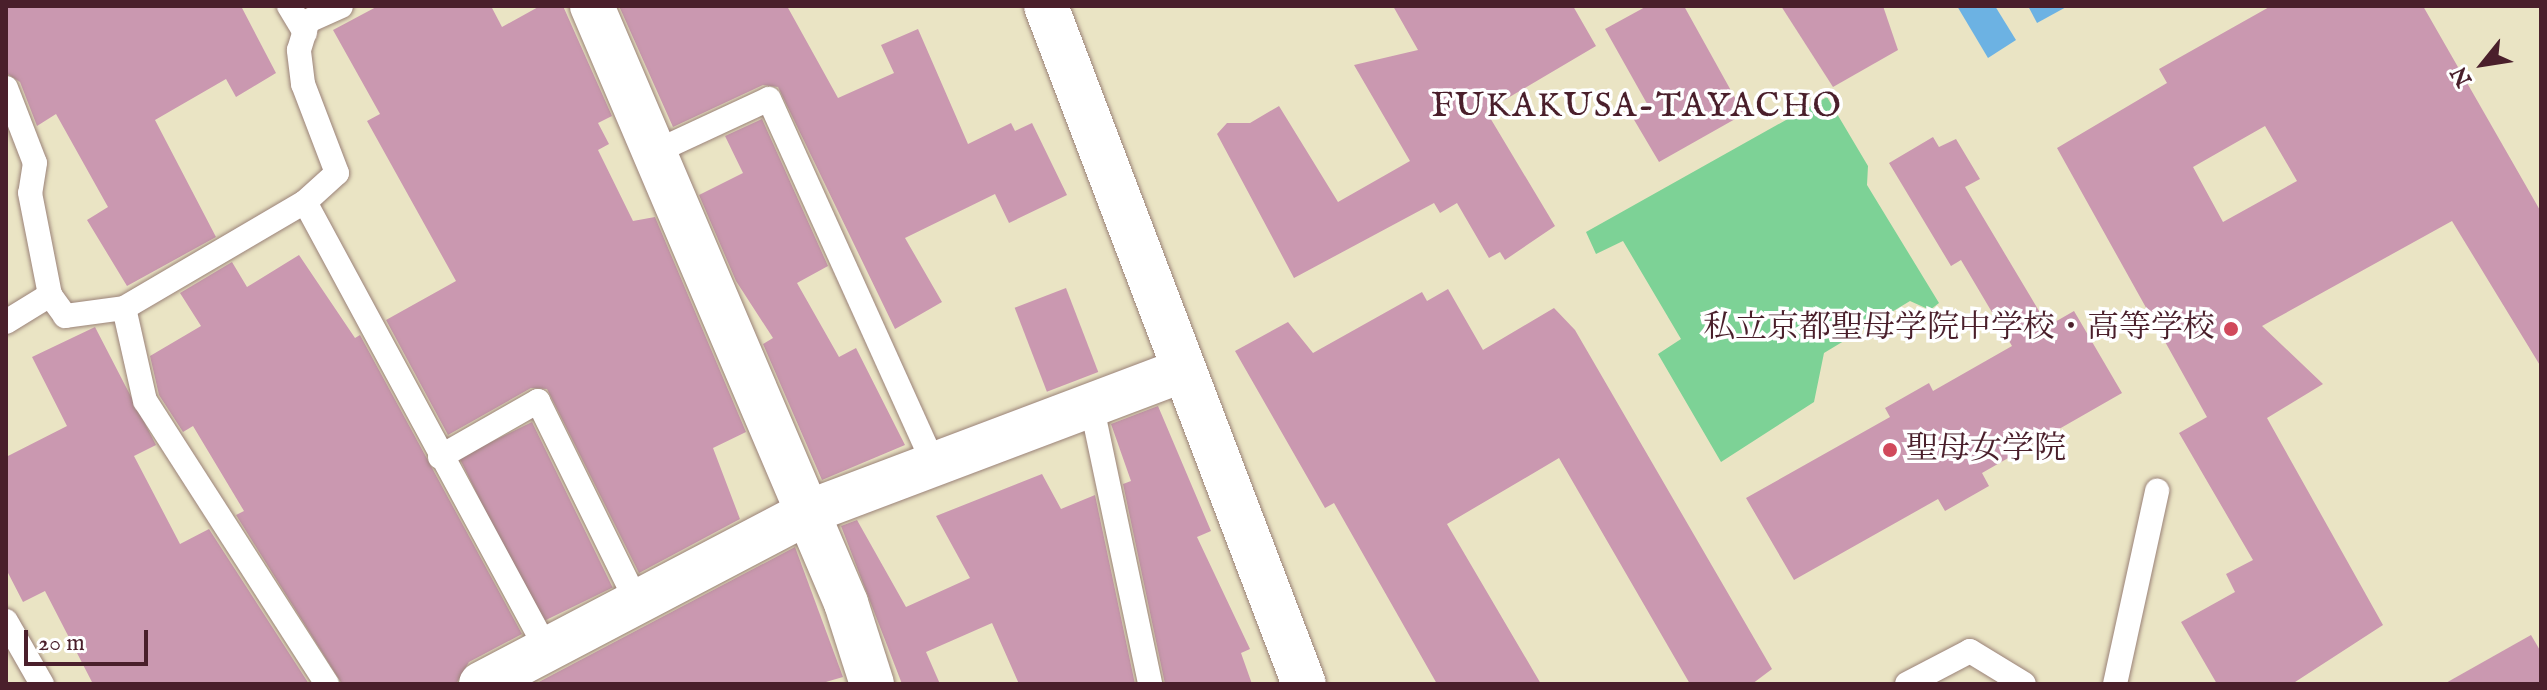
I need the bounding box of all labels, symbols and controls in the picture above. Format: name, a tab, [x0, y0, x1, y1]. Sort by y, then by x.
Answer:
north arrow	[2443, 24, 2523, 104]
text: N	[2445, 61, 2479, 91]
district label: FUKAKUSA-TAYACHO	[1431, 87, 1843, 127]
place label: 私立京都聖母学院中学校・高等学校	[1703, 310, 2215, 348]
marker: 私立京都聖母学院中学校・高等学校	[2222, 320, 2240, 338]
place label: 聖母女学院	[1906, 431, 2066, 469]
marker: 聖母女学院	[1881, 441, 1899, 459]
scale bar	[28, 614, 152, 664]
text: 20 m	[38, 628, 85, 659]

